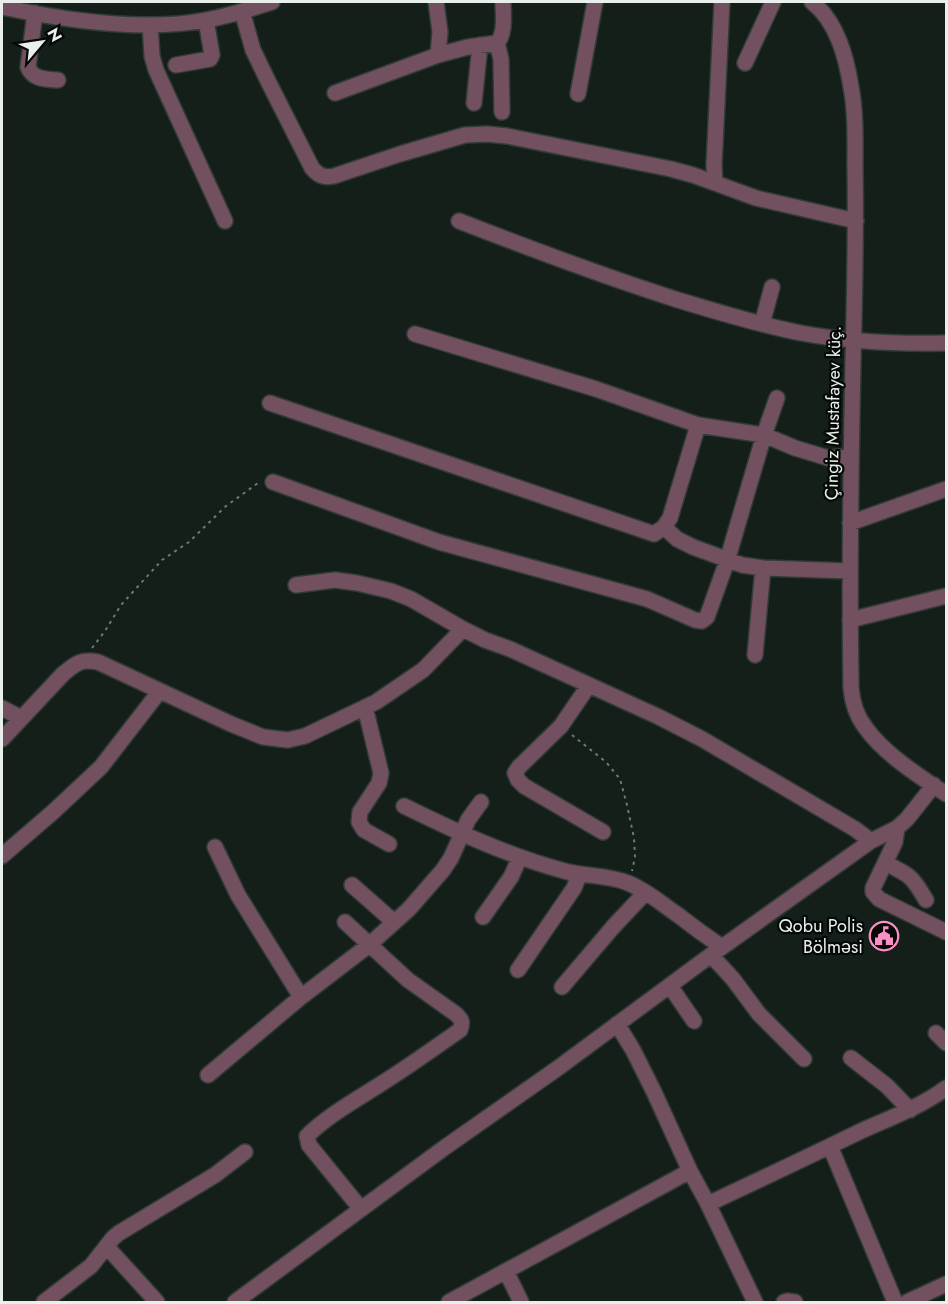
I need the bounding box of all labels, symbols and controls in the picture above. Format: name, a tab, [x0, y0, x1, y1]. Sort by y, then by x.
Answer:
north arrow	[12, 12, 72, 72]
text: N	[42, 24, 68, 46]
street label: Çingiz Mustafayev küç.	[818, 326, 848, 500]
place label: Qobu Polis Bölməsi	[779, 913, 863, 960]
public building icon: Qobu Polis Bölməsi	[868, 920, 900, 952]

